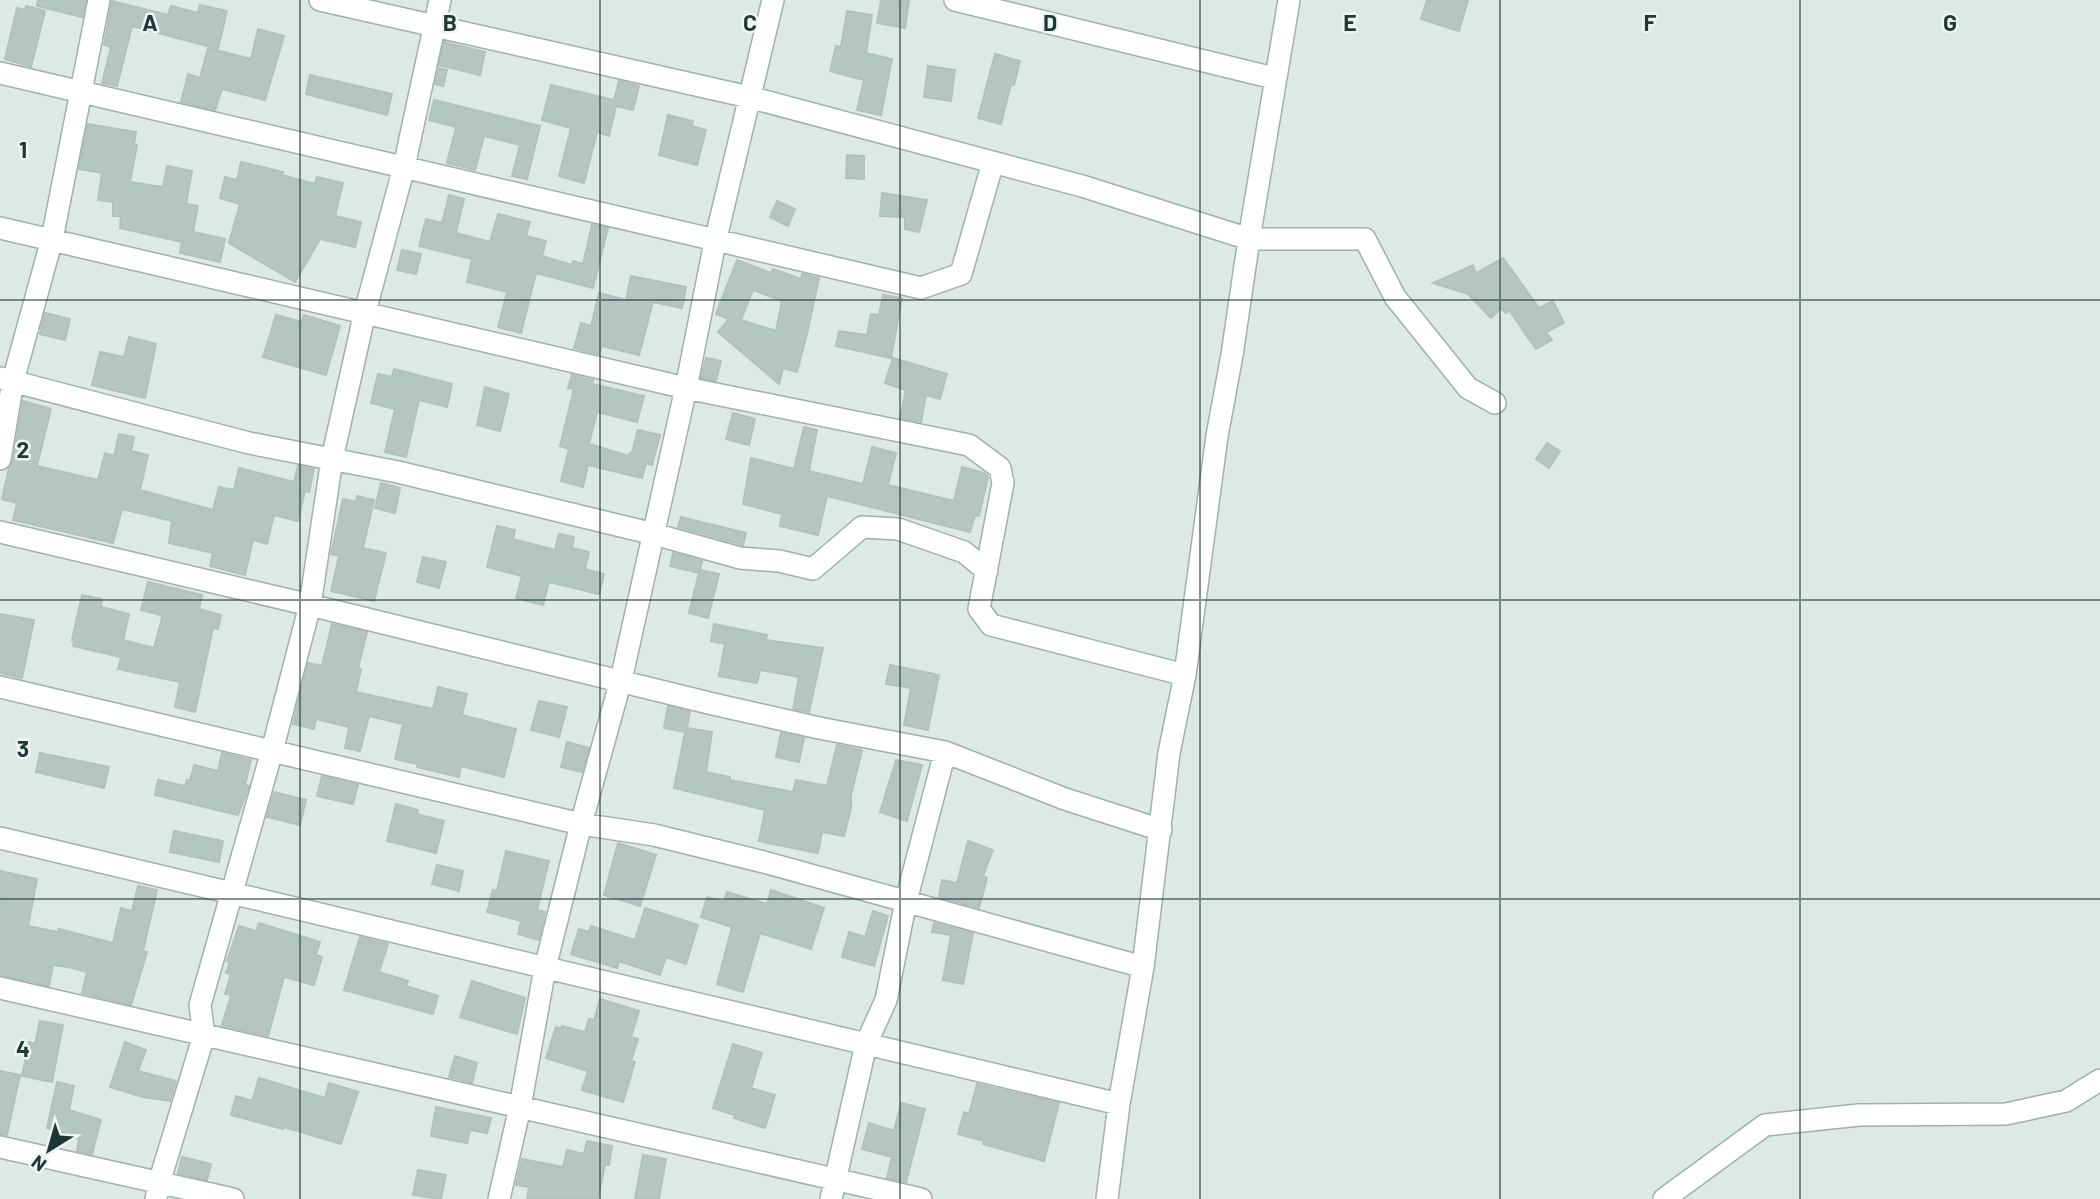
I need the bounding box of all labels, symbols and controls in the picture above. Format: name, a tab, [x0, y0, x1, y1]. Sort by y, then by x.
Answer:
text: A	[142, 8, 158, 36]
text: B	[443, 8, 457, 36]
text: C	[743, 8, 757, 36]
text: D	[1043, 8, 1057, 36]
text: E	[1343, 8, 1357, 36]
text: F	[1644, 8, 1657, 36]
text: G	[1943, 8, 1957, 36]
text: 1	[19, 135, 27, 163]
text: 2	[17, 435, 29, 463]
text: 3	[17, 734, 29, 762]
text: 4	[16, 1034, 30, 1062]
north arrow	[14, 1115, 84, 1185]
text: N	[26, 1151, 50, 1177]

